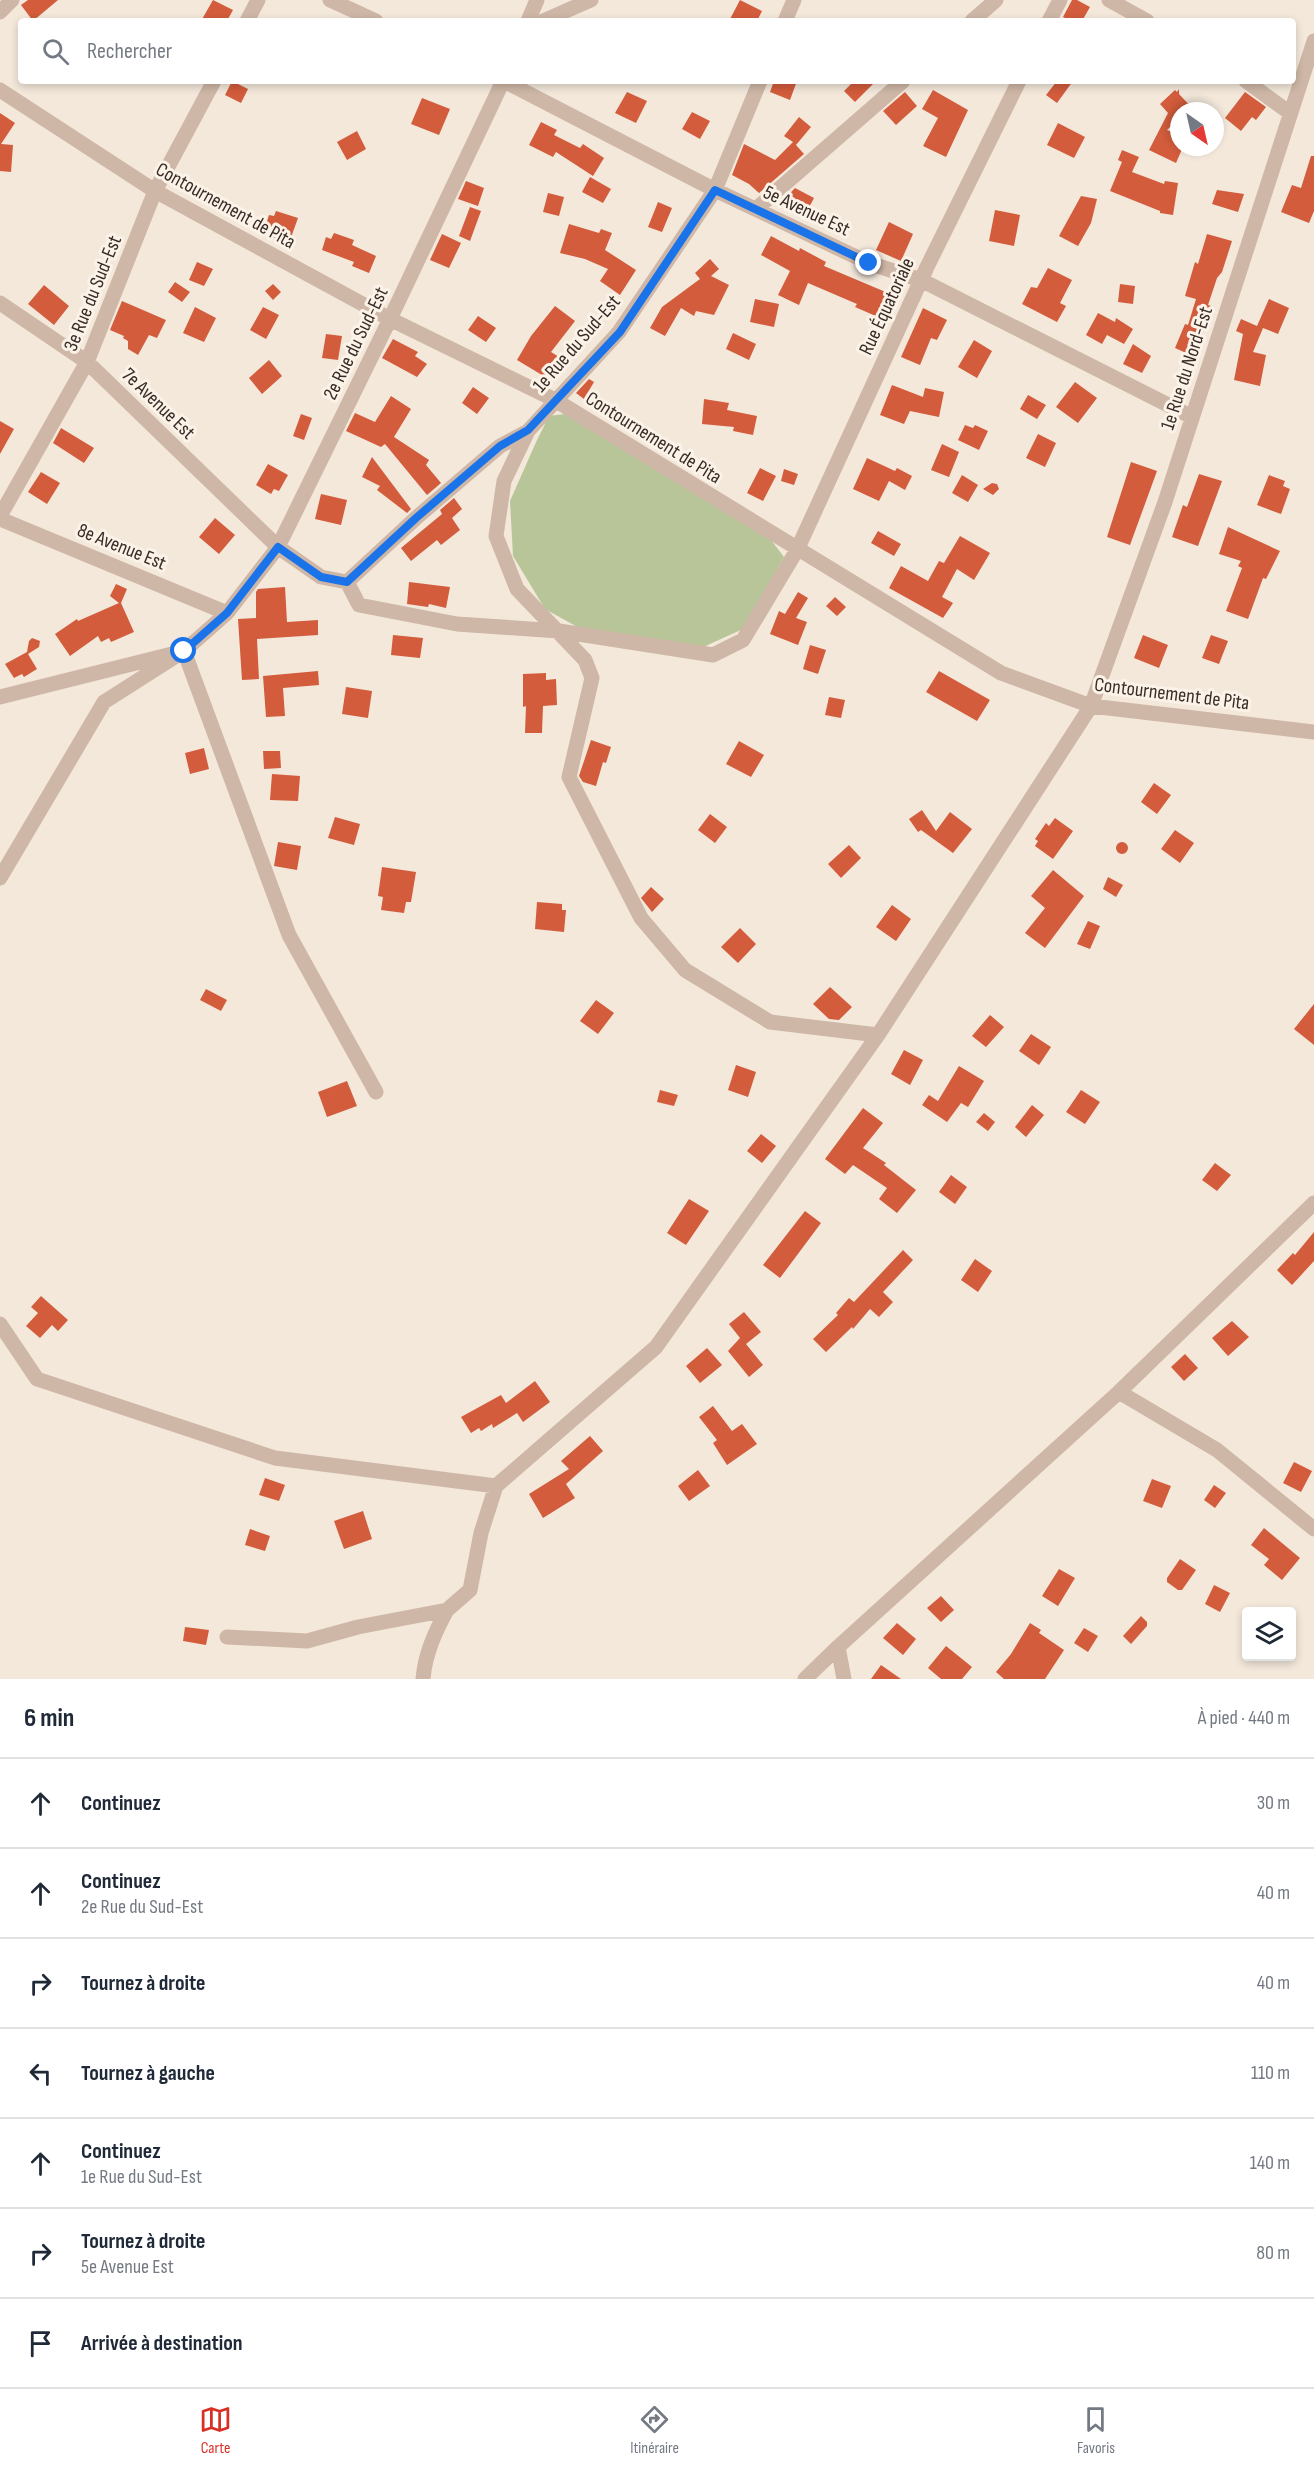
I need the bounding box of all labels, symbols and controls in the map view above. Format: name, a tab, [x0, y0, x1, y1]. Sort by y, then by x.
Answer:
search box	[18, 18, 1296, 84]
icon: search	[39, 35, 72, 68]
text: Rechercher	[87, 38, 172, 65]
north arrow	[1170, 102, 1224, 156]
street label: Contournement de Pita	[152, 158, 299, 254]
street label: 5e Avenue Est	[759, 180, 854, 241]
street label: 3e Rue du Sud-Est	[59, 232, 127, 355]
route end	[855, 249, 881, 275]
street label: Rue Équatoriale	[854, 254, 920, 359]
street label: 2e Rue du Sud-Est	[318, 283, 393, 404]
street label: 1e Rue du Sud-Est	[528, 290, 626, 397]
street label: 1e Rue du Nord-Est	[1156, 304, 1218, 433]
street label: 7e Avenue Est	[117, 363, 200, 445]
street label: Contournement de Pita	[581, 386, 726, 489]
street label: 8e Avenue Est	[74, 518, 170, 576]
route start	[170, 637, 196, 663]
street label: Contournement de Pita	[1093, 673, 1251, 715]
map controls	[1242, 1607, 1296, 1661]
button: layers	[1242, 1607, 1296, 1661]
text: 6 min	[24, 1703, 74, 1734]
text: À pied · 440 m	[1198, 1706, 1290, 1730]
icon: ahead	[24, 1787, 57, 1820]
text: Continuez	[81, 1790, 161, 1817]
text: 30 m	[1257, 1791, 1290, 1815]
text: Continuez	[81, 1868, 161, 1895]
icon: ahead	[24, 1877, 57, 1910]
text: 40 m	[1257, 1881, 1290, 1905]
text: 2e Rue du Sud-Est	[81, 1895, 203, 1919]
icon: right	[24, 1967, 57, 2000]
text: Tournez à droite	[81, 1970, 206, 1997]
text: 40 m	[1257, 1971, 1290, 1995]
icon: left	[24, 2057, 57, 2090]
text: Tournez à gauche	[81, 2060, 215, 2087]
text: 110 m	[1251, 2061, 1290, 2085]
text: Continuez	[81, 2138, 161, 2165]
icon: ahead	[24, 2147, 57, 2180]
text: 140 m	[1250, 2151, 1290, 2175]
text: 1e Rue du Sud-Est	[81, 2165, 202, 2189]
text: Tournez à droite	[81, 2228, 206, 2255]
icon: right	[24, 2237, 57, 2270]
text: 80 m	[1256, 2241, 1290, 2265]
text: 5e Avenue Est	[81, 2255, 174, 2279]
icon: arrive	[24, 2327, 57, 2360]
text: Arrivée à destination	[81, 2330, 243, 2357]
tab: Carte	[199, 2403, 232, 2458]
tab: Itinéraire	[630, 2403, 679, 2458]
tab: Favoris	[1077, 2403, 1115, 2458]

